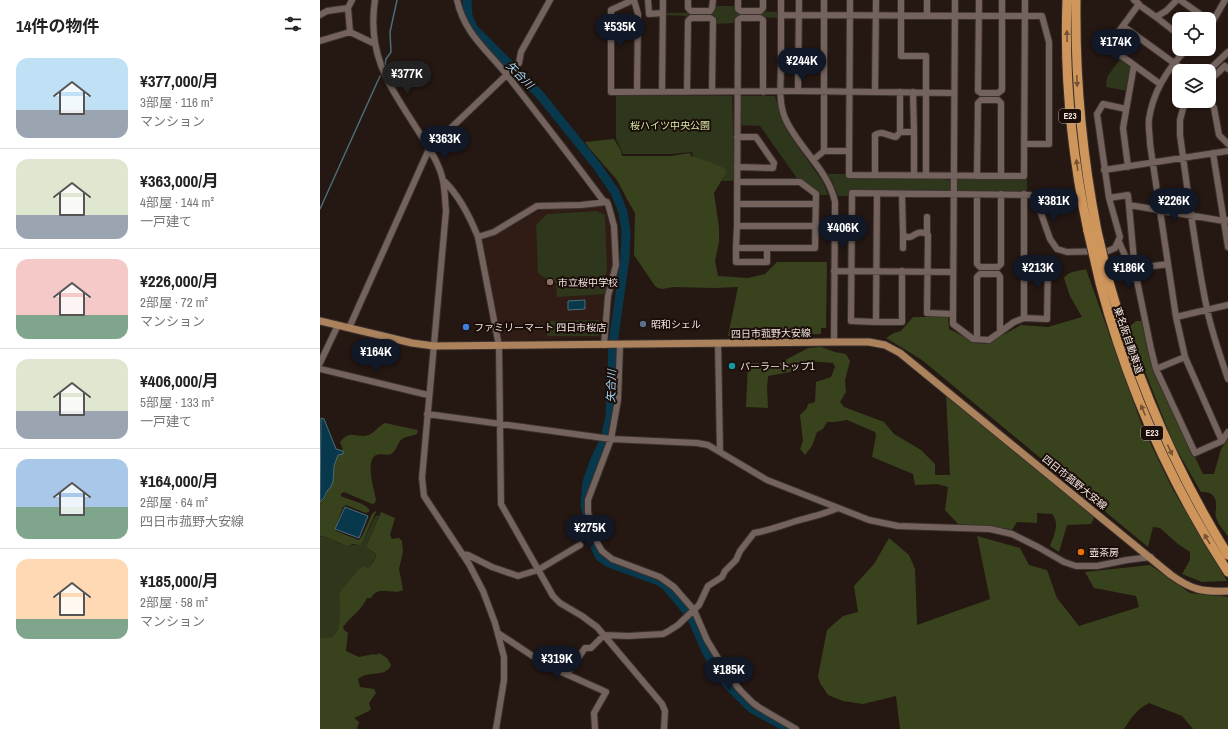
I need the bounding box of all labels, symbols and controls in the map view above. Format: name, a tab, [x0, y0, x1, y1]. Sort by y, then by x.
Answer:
map controls	[1172, 12, 1216, 108]
button: locate	[1172, 12, 1216, 56]
icon: filters	[282, 13, 304, 35]
text: 14件の物件	[16, 14, 100, 37]
pin: ¥535K	[592, 14, 648, 48]
text: ¥535K	[604, 18, 636, 35]
one-way arrow	[1064, 29, 1070, 42]
pin: ¥174K	[1088, 29, 1144, 63]
text: ¥174K	[1100, 33, 1132, 50]
pin: ¥244K	[774, 48, 830, 82]
text: ¥244K	[786, 52, 818, 69]
water label: 矢合川	[503, 58, 537, 92]
pin: ¥377K	[379, 61, 435, 95]
button: layers	[1172, 64, 1216, 108]
text: ¥377K	[391, 65, 423, 82]
text: ¥377,000/月	[140, 69, 219, 92]
icon: home	[48, 74, 96, 122]
one-way arrow	[1074, 75, 1081, 87]
text: 3部屋 · 116 m²	[140, 94, 213, 111]
road number: E23	[1059, 109, 1081, 123]
text: マンション	[140, 113, 205, 130]
park label: 桜ハイツ中央公園	[630, 119, 710, 132]
pin: ¥363K	[417, 126, 473, 160]
text: ¥363K	[429, 130, 461, 147]
one-way arrow	[1074, 159, 1080, 171]
text: ¥363,000/月	[140, 169, 219, 192]
icon: home	[48, 175, 96, 223]
pin: ¥381K	[1026, 188, 1082, 222]
pin: ¥226K	[1146, 188, 1202, 222]
text: ¥381K	[1038, 192, 1070, 209]
text: ¥226K	[1158, 192, 1190, 209]
text: 4部屋 · 144 m²	[140, 194, 214, 211]
text: 一戸建て	[140, 213, 192, 230]
pin: ¥406K	[815, 215, 871, 249]
text: ¥406K	[827, 219, 859, 236]
pin: ¥213K	[1010, 255, 1066, 289]
pin: ¥186K	[1101, 255, 1157, 289]
text: ¥213K	[1022, 259, 1054, 276]
text: ¥186K	[1113, 259, 1145, 276]
text: ¥226,000/月	[140, 269, 219, 292]
icon: home	[48, 275, 96, 323]
place label: 市立桜中学校	[558, 276, 618, 289]
marker: 市立桜中学校	[545, 277, 555, 287]
text: 2部屋 · 72 m²	[140, 294, 208, 311]
street label: 東名阪自動車道	[1111, 305, 1146, 375]
text: マンション	[140, 313, 205, 330]
place label: 昭和シェル	[651, 318, 701, 331]
marker: 昭和シェル	[638, 319, 648, 329]
place label: ファミリーマート 四日市桜店	[474, 321, 606, 334]
marker: ファミリーマート 四日市桜店	[461, 322, 471, 332]
street label: 四日市菰野大安線	[731, 326, 811, 341]
pin: ¥164K	[348, 339, 404, 373]
text: ¥164K	[360, 343, 392, 360]
place label: パーラートップ1	[740, 360, 815, 373]
marker: パーラートップ1	[727, 361, 737, 371]
water label: 矢合川	[603, 368, 619, 403]
text: ¥406,000/月	[140, 369, 219, 392]
icon: home	[48, 375, 96, 423]
text: 5部屋 · 133 m²	[140, 394, 214, 411]
one-way arrow	[1140, 405, 1146, 416]
text: 一戸建て	[140, 413, 192, 430]
road number: E23	[1141, 426, 1163, 440]
one-way arrow	[1167, 444, 1173, 456]
street label: 四日市菰野大安線	[1040, 452, 1110, 513]
text: ¥164,000/月	[140, 469, 219, 492]
icon: home	[48, 475, 96, 523]
text: 2部屋 · 64 m²	[140, 494, 208, 511]
text: 四日市菰野大安線	[140, 513, 244, 530]
pin: ¥275K	[562, 515, 618, 549]
text: ¥275K	[574, 519, 606, 536]
one-way arrow	[1204, 533, 1211, 545]
place label: 壺茶房	[1089, 546, 1119, 559]
marker: 壺茶房	[1076, 547, 1086, 557]
text: ¥185,000/月	[140, 569, 219, 592]
icon: home	[48, 575, 96, 623]
text: 2部屋 · 58 m²	[140, 594, 208, 611]
text: マンション	[140, 613, 205, 630]
pin: ¥319K	[529, 646, 585, 680]
text: ¥319K	[541, 650, 573, 667]
pin: ¥185K	[701, 657, 757, 691]
text: ¥185K	[713, 661, 745, 678]

